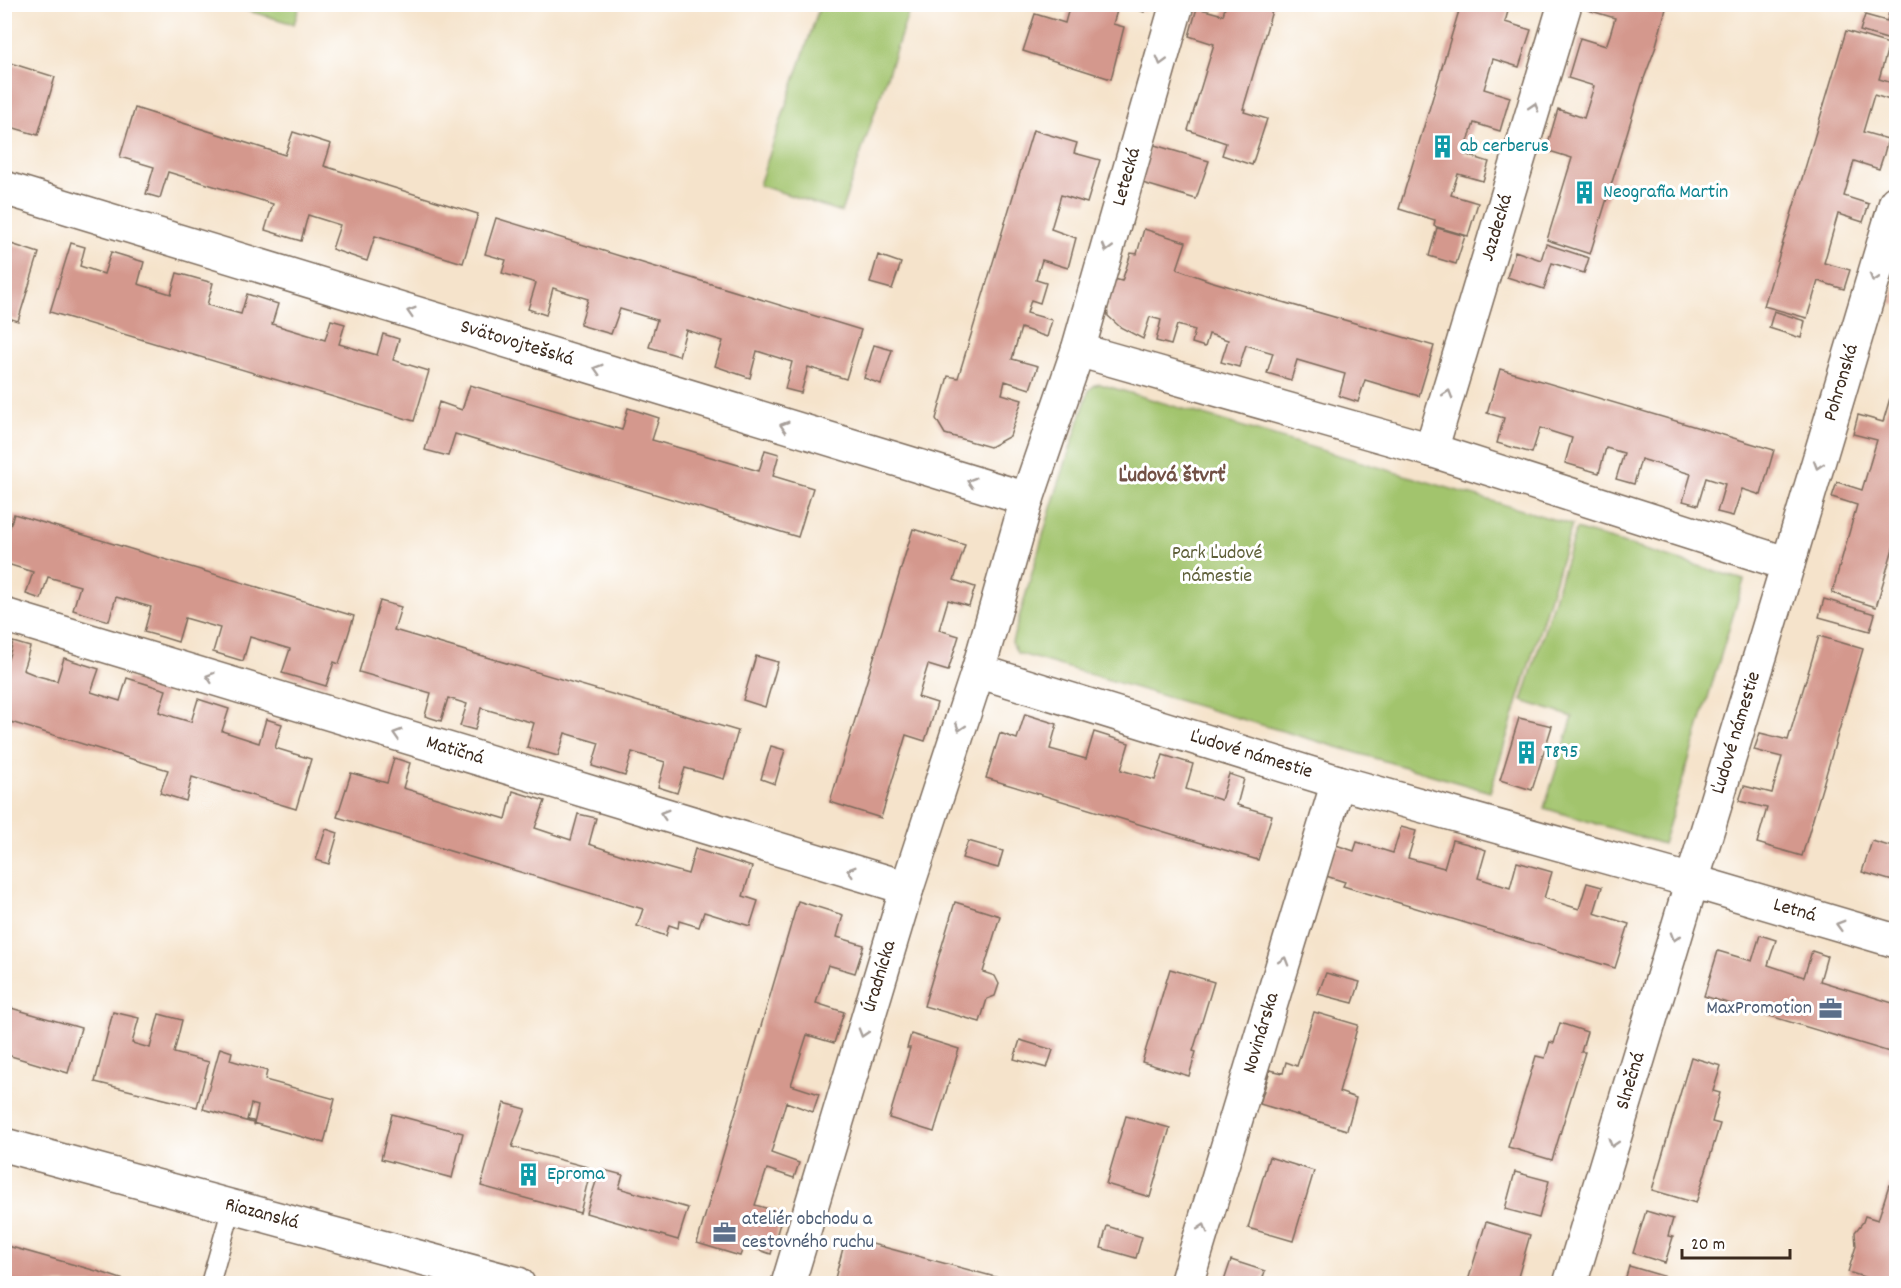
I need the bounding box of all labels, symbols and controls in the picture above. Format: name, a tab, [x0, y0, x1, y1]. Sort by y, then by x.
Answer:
one-way arrow	[1156, 55, 1168, 66]
one-way arrow	[1527, 102, 1539, 113]
place label: ab cerberus	[1460, 133, 1549, 161]
building icon: ab cerberus	[1429, 134, 1455, 160]
street label: Letecká	[1106, 145, 1149, 209]
place label: Neografia Martin	[1603, 179, 1728, 207]
building icon: Neografia Martin	[1572, 180, 1598, 206]
street label: Jazdecká	[1474, 191, 1521, 265]
one-way arrow	[1102, 242, 1114, 253]
one-way arrow	[1869, 272, 1881, 283]
one-way arrow	[406, 307, 417, 319]
street label: Svätovojtešská	[457, 313, 577, 374]
street label: Pohronská	[1817, 341, 1867, 425]
one-way arrow	[593, 364, 604, 376]
one-way arrow	[1441, 389, 1453, 400]
one-way arrow	[779, 420, 790, 433]
one-way arrow	[1813, 459, 1825, 470]
district label: Ľudová štvrť	[1118, 461, 1226, 492]
one-way arrow	[966, 477, 977, 489]
park label: Park Ľudové námestie	[1172, 540, 1262, 591]
street label: Ľudové námestie	[1705, 668, 1769, 798]
one-way arrow	[205, 672, 216, 684]
one-way arrow	[954, 721, 967, 732]
street label: Ľudové námestie	[1186, 723, 1316, 787]
one-way arrow	[392, 729, 403, 741]
street label: Matičná	[422, 729, 487, 773]
place label: T895	[1544, 739, 1578, 767]
building icon: T895	[1513, 740, 1539, 766]
one-way arrow	[659, 809, 670, 821]
one-way arrow	[846, 866, 857, 878]
street label: Letná	[1770, 892, 1819, 931]
one-way arrow	[1835, 919, 1845, 932]
one-way arrow	[1670, 931, 1683, 942]
street label: Úradnícka	[856, 937, 905, 1016]
one-way arrow	[1277, 956, 1289, 967]
street label: Novinárska	[1236, 989, 1288, 1077]
place label: MaxPromotion	[1706, 995, 1812, 1023]
office icon: MaxPromotion	[1817, 996, 1843, 1022]
one-way arrow	[858, 1027, 870, 1038]
street label: Slnečná	[1609, 1049, 1653, 1113]
one-way arrow	[1607, 1137, 1620, 1148]
place label: Eproma	[547, 1161, 605, 1189]
building icon: Eproma	[516, 1162, 542, 1188]
street label: Riazanská	[222, 1191, 302, 1238]
place label: ateliér obchodu a cestovného ruchu	[742, 1206, 874, 1257]
office icon: ateliér obchodu a cestovného ruchu	[711, 1219, 737, 1245]
scale bar	[1682, 1222, 1790, 1260]
one-way arrow	[1196, 1223, 1208, 1233]
text: 20 m	[1691, 1233, 1725, 1258]

